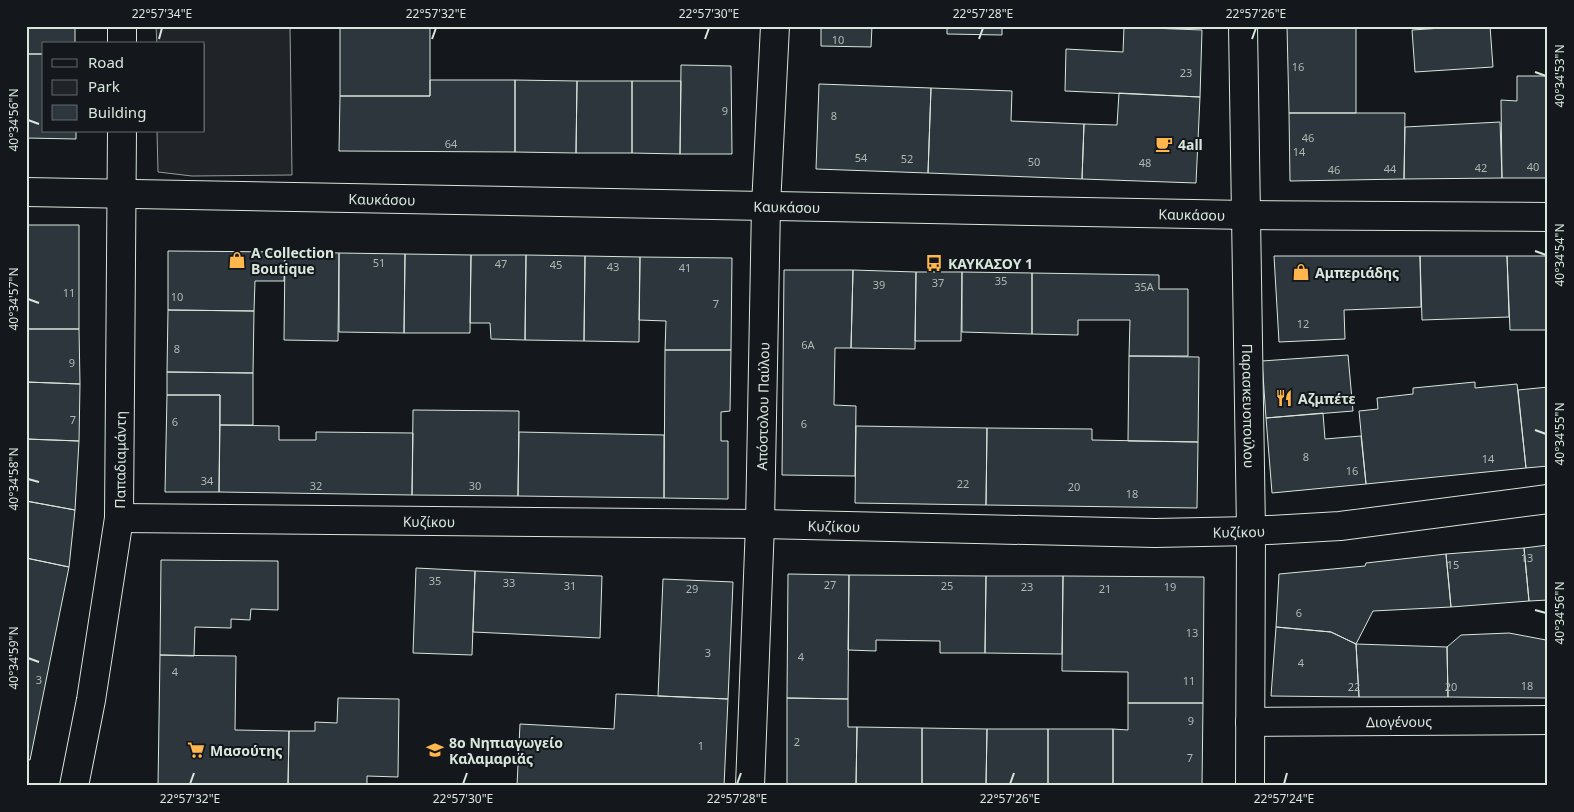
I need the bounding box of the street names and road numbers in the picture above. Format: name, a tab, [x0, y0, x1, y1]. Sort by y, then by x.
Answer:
street label: Καυκάσου	[348, 189, 416, 209]
street label: Καυκάσου	[753, 196, 820, 216]
street label: Καυκάσου	[1158, 204, 1225, 224]
street label: Απόστολου Παύλου	[752, 342, 773, 471]
street label: Παρασκευοπούλου	[1239, 343, 1260, 469]
street label: Παπαδιαμάντη	[110, 411, 129, 509]
street label: Κυζίκου	[403, 511, 455, 531]
street label: Κυζίκου	[807, 516, 860, 536]
street label: Κυζίκου	[1212, 521, 1266, 541]
street label: Διογένους	[1366, 711, 1432, 731]

